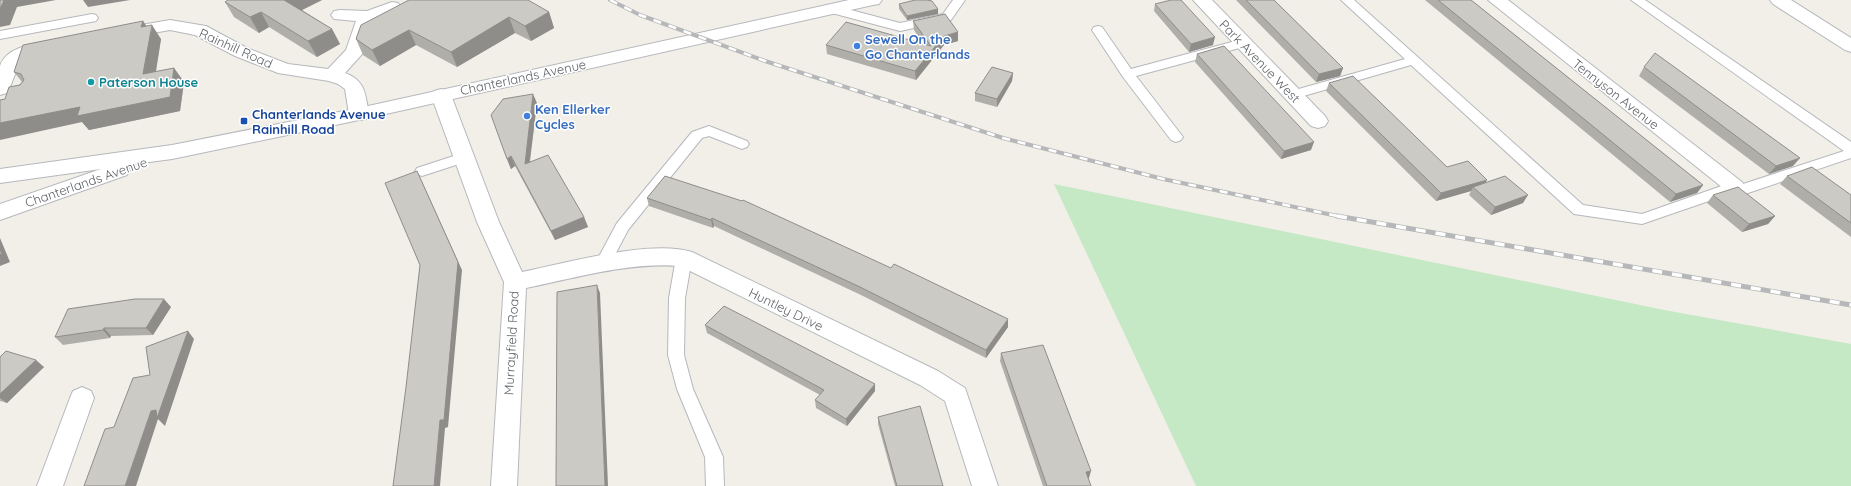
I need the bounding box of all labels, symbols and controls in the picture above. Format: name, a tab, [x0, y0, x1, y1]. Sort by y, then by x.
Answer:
street label: Park Avenue West	[1216, 16, 1304, 106]
street label: Rainhill Road	[197, 25, 275, 71]
place label: Sewell On the Go Chanterlands	[865, 31, 970, 62]
marker: Sewell On the Go Chanterlands	[852, 41, 862, 51]
street label: Tennyson Avenue	[1570, 55, 1662, 133]
street label: Chanterlands Avenue	[459, 56, 587, 98]
place label: Paterson House	[99, 74, 199, 90]
marker: Paterson House	[86, 77, 96, 87]
place label: Ken Ellerker Cycles	[535, 101, 611, 132]
place label: Chanterlands Avenue Rainhill Road	[252, 106, 386, 137]
marker: Ken Ellerker Cycles	[522, 111, 532, 121]
marker: Chanterlands Avenue Rainhill Road	[239, 116, 249, 126]
street label: Chanterlands Avenue	[23, 154, 149, 210]
street label: Huntley Drive	[746, 284, 826, 334]
street label: Murrayfield Road	[500, 290, 522, 396]

